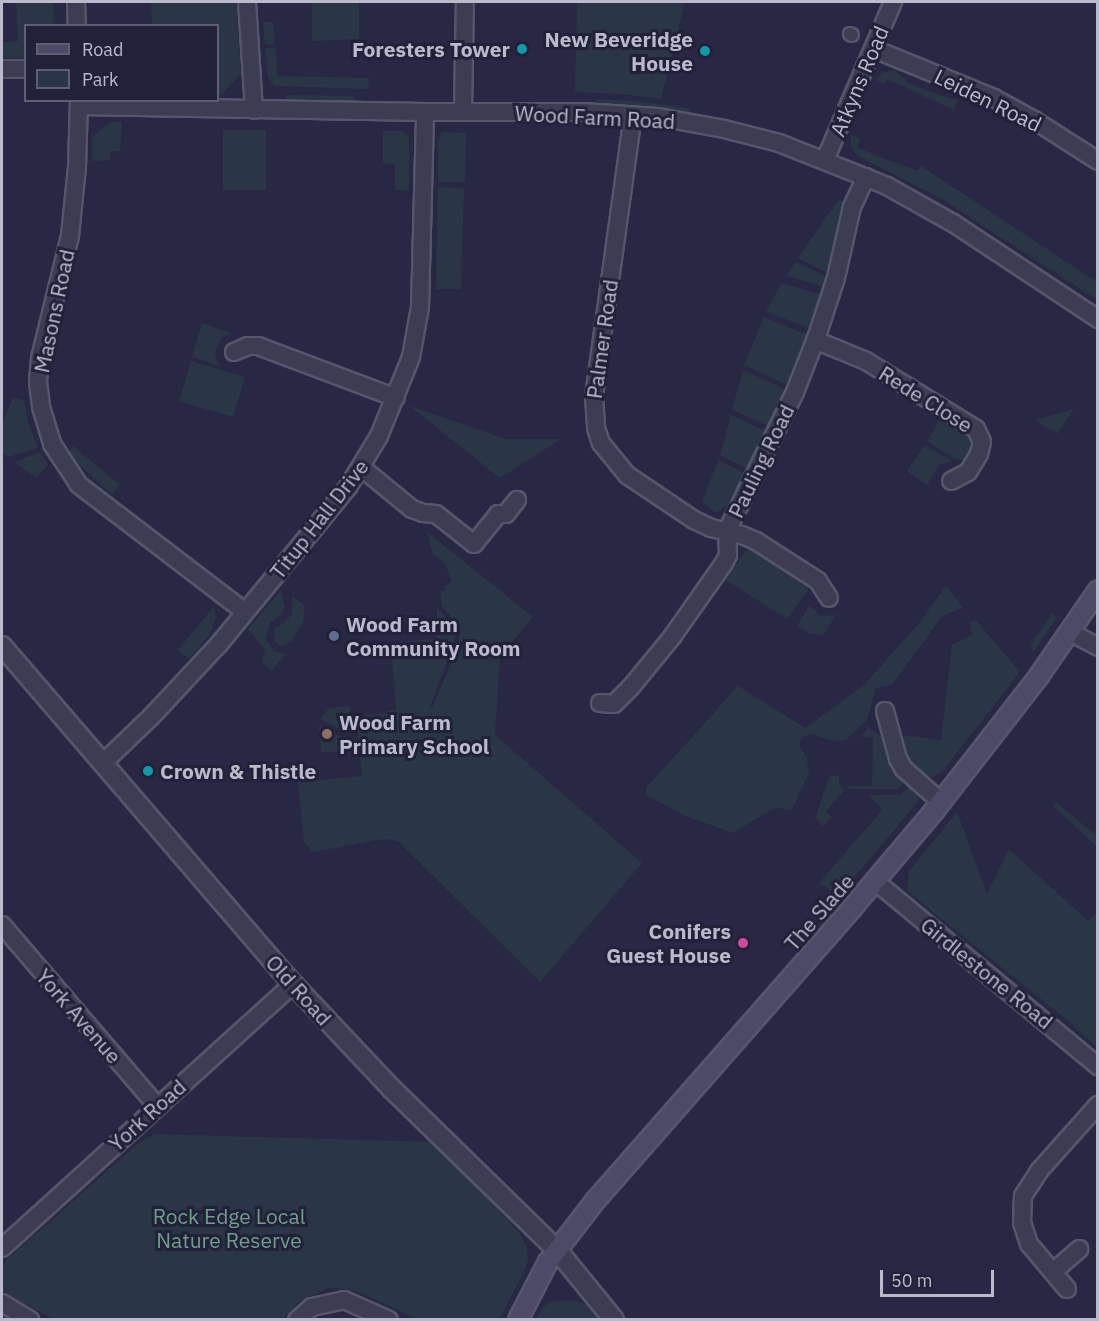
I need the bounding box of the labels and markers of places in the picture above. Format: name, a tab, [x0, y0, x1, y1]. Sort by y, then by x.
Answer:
place label: New Beveridge House	[544, 26, 693, 76]
place label: Foresters Tower	[352, 36, 510, 62]
marker: Foresters Tower	[515, 42, 529, 56]
marker: New Beveridge House	[698, 44, 712, 58]
place label: Wood Farm Community Room	[346, 611, 521, 661]
marker: Wood Farm Community Room	[327, 629, 341, 643]
place label: Wood Farm Primary School	[339, 709, 489, 759]
marker: Wood Farm Primary School	[320, 727, 334, 741]
place label: Crown & Thistle	[160, 758, 316, 784]
marker: Crown & Thistle	[141, 764, 155, 778]
place label: Conifers Guest House	[606, 918, 731, 968]
marker: Conifers Guest House	[736, 936, 750, 950]

